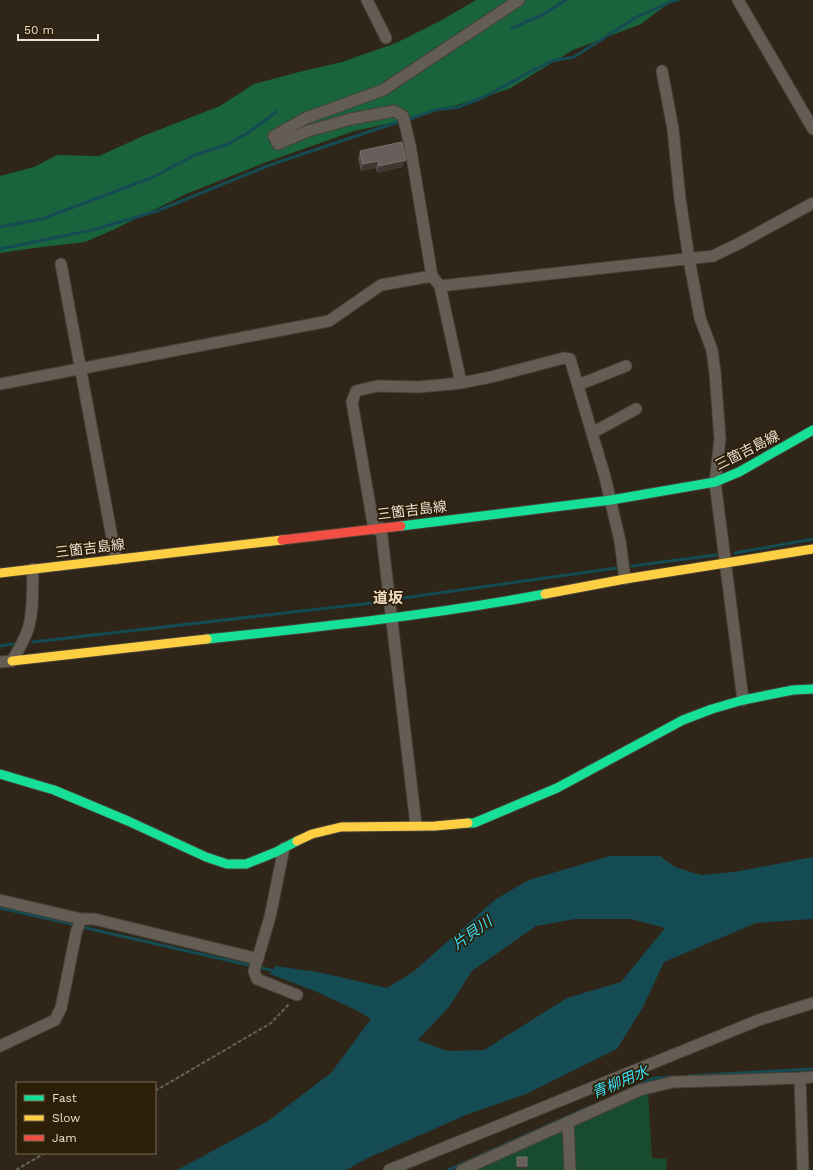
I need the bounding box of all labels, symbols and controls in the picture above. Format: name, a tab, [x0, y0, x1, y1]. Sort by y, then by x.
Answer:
scale bar	[18, 16, 98, 42]
text: 50 m	[24, 23, 54, 37]
street label: 三箇吉島線	[712, 427, 782, 473]
street label: 三箇吉島線	[376, 498, 448, 522]
street label: 三箇吉島線	[54, 536, 126, 560]
district label: 道坂	[373, 589, 403, 607]
water label: 片貝川	[449, 911, 497, 954]
water label: 青柳用水	[589, 1061, 653, 1102]
legend	[16, 1082, 156, 1154]
text: Fast	[52, 1091, 77, 1105]
text: Slow	[52, 1111, 80, 1125]
text: Jam	[52, 1131, 77, 1145]

